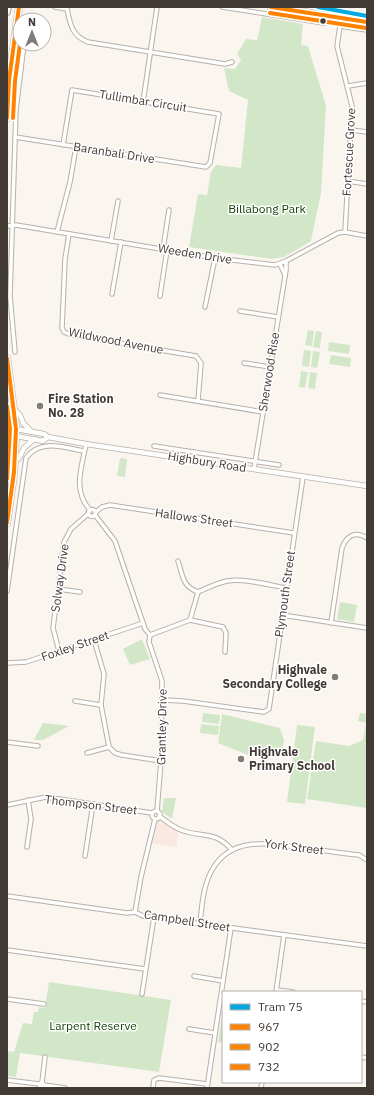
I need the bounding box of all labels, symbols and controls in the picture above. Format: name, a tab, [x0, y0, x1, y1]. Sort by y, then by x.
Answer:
north arrow	[12, 12, 52, 52]
text: N	[28, 15, 36, 29]
unlabelled marker	[318, 16, 328, 26]
street label: Tullimbar Circuit	[98, 86, 188, 115]
street label: Fortescue Grove	[339, 107, 358, 196]
street label: Baranbali Drive	[72, 139, 156, 166]
park label: Billabong Park	[228, 201, 307, 216]
street label: Weeden Drive	[157, 240, 234, 267]
street label: Wildwood Avenue	[67, 324, 165, 357]
street label: Sherwood Rise	[255, 331, 282, 413]
place label: Fire Station No. 28	[48, 391, 114, 420]
marker: Fire Station No. 28	[35, 401, 45, 411]
street label: Highbury Road	[167, 448, 247, 475]
street label: Hallows Street	[154, 505, 234, 530]
street label: Solway Drive	[47, 542, 72, 613]
street label: Plymouth Street	[271, 550, 298, 638]
street label: Foxley Street	[39, 627, 111, 664]
place label: Highvale Secondary College	[223, 662, 327, 691]
marker: Highvale Secondary College	[330, 672, 340, 682]
street label: Grantley Drive	[153, 688, 170, 765]
place label: Highvale Primary School	[249, 744, 335, 773]
marker: Highvale Primary School	[236, 754, 246, 764]
street label: Thompson Street	[44, 791, 138, 818]
street label: York Street	[264, 835, 325, 858]
street label: Campbell Street	[143, 906, 231, 935]
legend	[222, 991, 362, 1083]
text: Tram 75	[258, 999, 303, 1014]
park label: Larpent Reserve	[49, 1018, 137, 1033]
text: 967	[258, 1019, 280, 1034]
text: 902	[258, 1039, 280, 1054]
text: 732	[258, 1059, 280, 1074]

